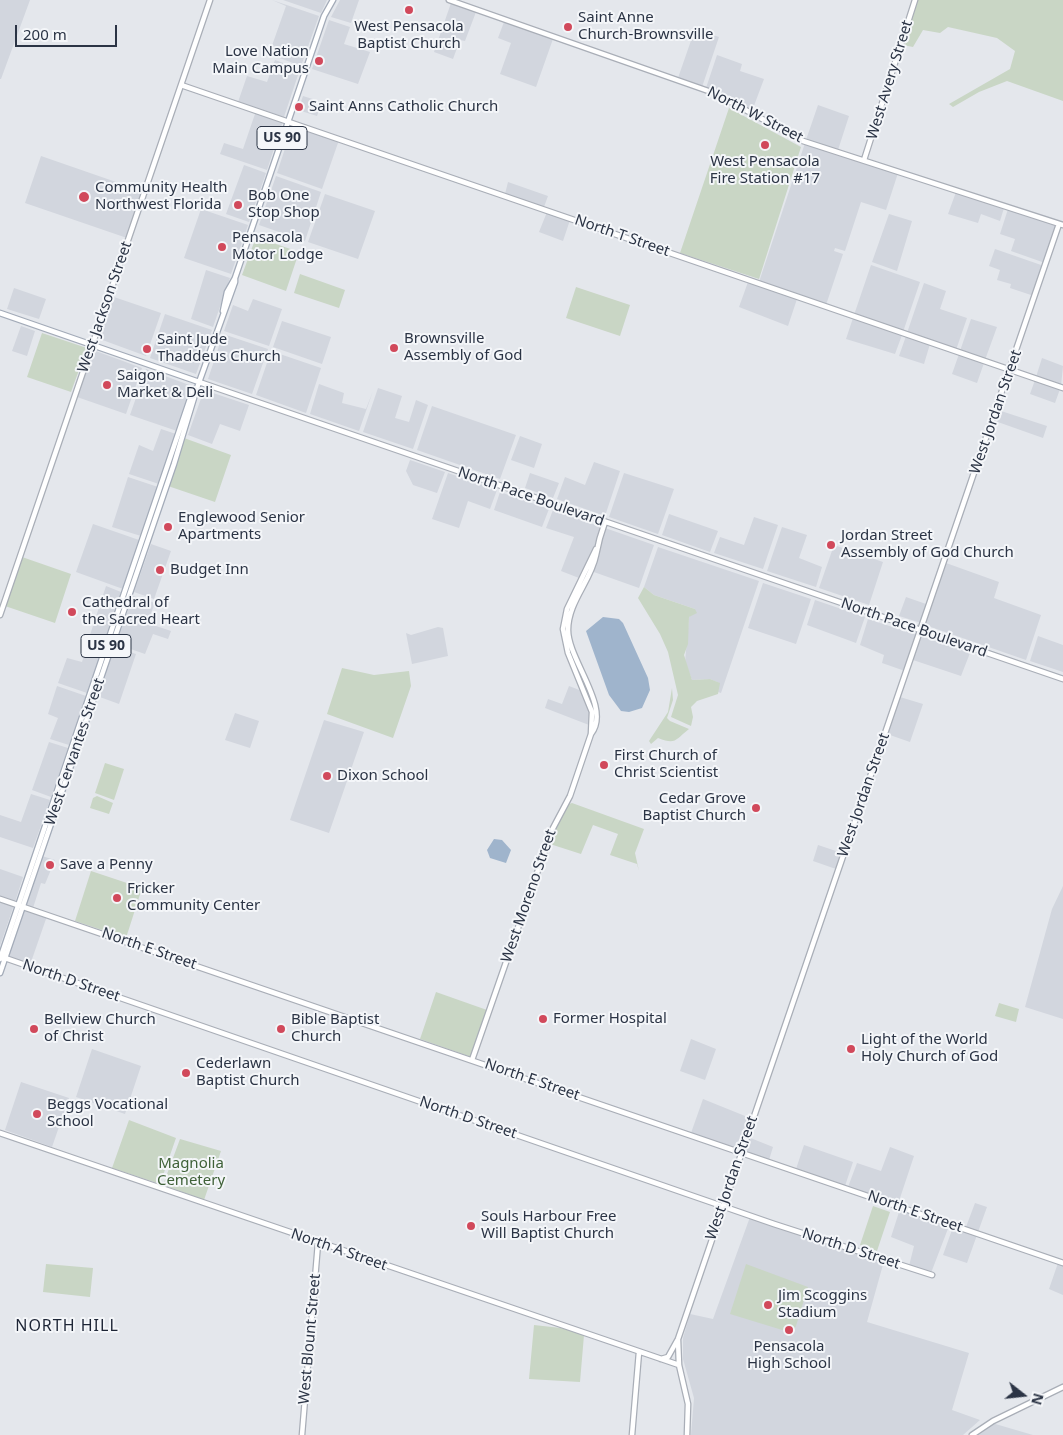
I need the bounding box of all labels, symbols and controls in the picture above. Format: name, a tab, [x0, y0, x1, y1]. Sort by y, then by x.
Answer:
marker: West Pensacola Baptist Church	[403, 4, 415, 16]
place label: Saint Anne Church-Brownsville	[578, 9, 714, 44]
scale bar	[18, 15, 120, 47]
place label: West Pensacola Baptist Church	[354, 18, 464, 53]
street label: West Avery Street	[863, 18, 917, 142]
marker: Saint Anne Church-Brownsville	[562, 21, 574, 33]
text: 200 m	[23, 24, 67, 44]
place label: Love Nation Main Campus	[212, 43, 309, 78]
marker: Love Nation Main Campus	[313, 55, 325, 67]
street label: North W Street	[704, 83, 806, 147]
place label: Saint Anns Catholic Church	[309, 98, 498, 116]
marker: Saint Anns Catholic Church	[293, 101, 305, 113]
road number: US 90	[257, 126, 307, 150]
marker: West Pensacola Fire Station #17	[759, 139, 771, 151]
place label: West Pensacola Fire Station #17	[710, 153, 820, 188]
place label: Community Health Northwest Florida	[95, 179, 228, 214]
place label: Bob One Stop Shop	[248, 187, 320, 222]
marker: Community Health Northwest Florida	[77, 190, 91, 204]
marker: Bob One Stop Shop	[232, 199, 244, 211]
street label: North T Street	[572, 211, 672, 261]
place label: Pensacola Motor Lodge	[232, 229, 323, 264]
street label: West Jackson Street	[74, 239, 136, 375]
marker: Pensacola Motor Lodge	[216, 241, 228, 253]
place label: Brownsville Assembly of God	[404, 330, 522, 365]
place label: Saint Jude Thaddeus Church	[157, 331, 281, 366]
marker: Brownsville Assembly of God	[388, 342, 400, 354]
marker: Saint Jude Thaddeus Church	[141, 343, 153, 355]
street label: West Jordan Street	[966, 347, 1026, 477]
place label: Saigon Market & Deli	[117, 367, 213, 402]
marker: Saigon Market & Deli	[101, 379, 113, 391]
street label: North Pace Boulevard	[455, 463, 607, 531]
place label: Englewood Senior Apartments	[178, 509, 305, 544]
marker: Englewood Senior Apartments	[162, 521, 174, 533]
place label: Jordan Street Assembly of God Church	[841, 527, 1014, 562]
marker: Jordan Street Assembly of God Church	[825, 539, 837, 551]
place label: Budget Inn	[170, 561, 249, 579]
marker: Budget Inn	[154, 564, 166, 576]
place label: Cathedral of the Sacred Heart	[82, 594, 200, 629]
street label: North Pace Boulevard	[838, 594, 990, 662]
marker: Cathedral of the Sacred Heart	[66, 606, 78, 618]
road number: US 90	[81, 634, 131, 658]
street label: West Cervantes Street	[41, 676, 109, 828]
street label: West Jordan Street	[834, 730, 894, 860]
place label: First Church of Christ Scientist	[614, 747, 718, 782]
marker: First Church of Christ Scientist	[598, 759, 610, 771]
place label: Dixon School	[337, 767, 428, 785]
marker: Dixon School	[321, 770, 333, 782]
place label: Cedar Grove Baptist Church	[642, 790, 746, 825]
marker: Cedar Grove Baptist Church	[750, 802, 762, 814]
street label: West Moreno Street	[498, 827, 560, 965]
place label: Save a Penny	[60, 856, 153, 874]
marker: Save a Penny	[44, 859, 56, 871]
place label: Fricker Community Center	[127, 880, 260, 915]
marker: Fricker Community Center	[111, 892, 123, 904]
street label: North E Street	[99, 924, 199, 974]
street label: North D Street	[20, 956, 122, 1006]
place label: Former Hospital	[553, 1010, 667, 1028]
place label: Bellview Church of Christ	[44, 1011, 156, 1046]
place label: Bible Baptist Church	[291, 1011, 379, 1046]
marker: Former Hospital	[537, 1013, 549, 1025]
marker: Bellview Church of Christ	[28, 1023, 40, 1035]
marker: Bible Baptist Church	[275, 1023, 287, 1035]
place label: Light of the World Holy Church of God	[861, 1031, 998, 1066]
marker: Light of the World Holy Church of God	[845, 1043, 857, 1055]
place label: Cederlawn Baptist Church	[196, 1055, 300, 1090]
street label: North E Street	[482, 1055, 582, 1105]
marker: Cederlawn Baptist Church	[180, 1067, 192, 1079]
street label: North D Street	[417, 1093, 519, 1143]
place label: Beggs Vocational School	[47, 1096, 168, 1131]
marker: Beggs Vocational School	[31, 1108, 43, 1120]
street label: West Jordan Street	[702, 1113, 762, 1243]
park label: Magnolia Cemetery	[157, 1155, 225, 1190]
street label: North E Street	[865, 1187, 965, 1237]
place label: Souls Harbour Free Will Baptist Church	[481, 1208, 617, 1243]
marker: Souls Harbour Free Will Baptist Church	[465, 1220, 477, 1232]
street label: North A Street	[289, 1225, 389, 1275]
street label: North D Street	[800, 1225, 902, 1273]
street label: West Blount Street	[295, 1273, 325, 1405]
place label: Jim Scoggins Stadium	[778, 1287, 867, 1322]
marker: Jim Scoggins Stadium	[762, 1299, 774, 1311]
district label: NORTH HILL	[14, 1316, 120, 1336]
marker: Pensacola High School	[783, 1324, 795, 1336]
place label: Pensacola High School	[747, 1338, 831, 1373]
north arrow	[998, 1370, 1048, 1420]
text: N	[1027, 1391, 1049, 1407]

